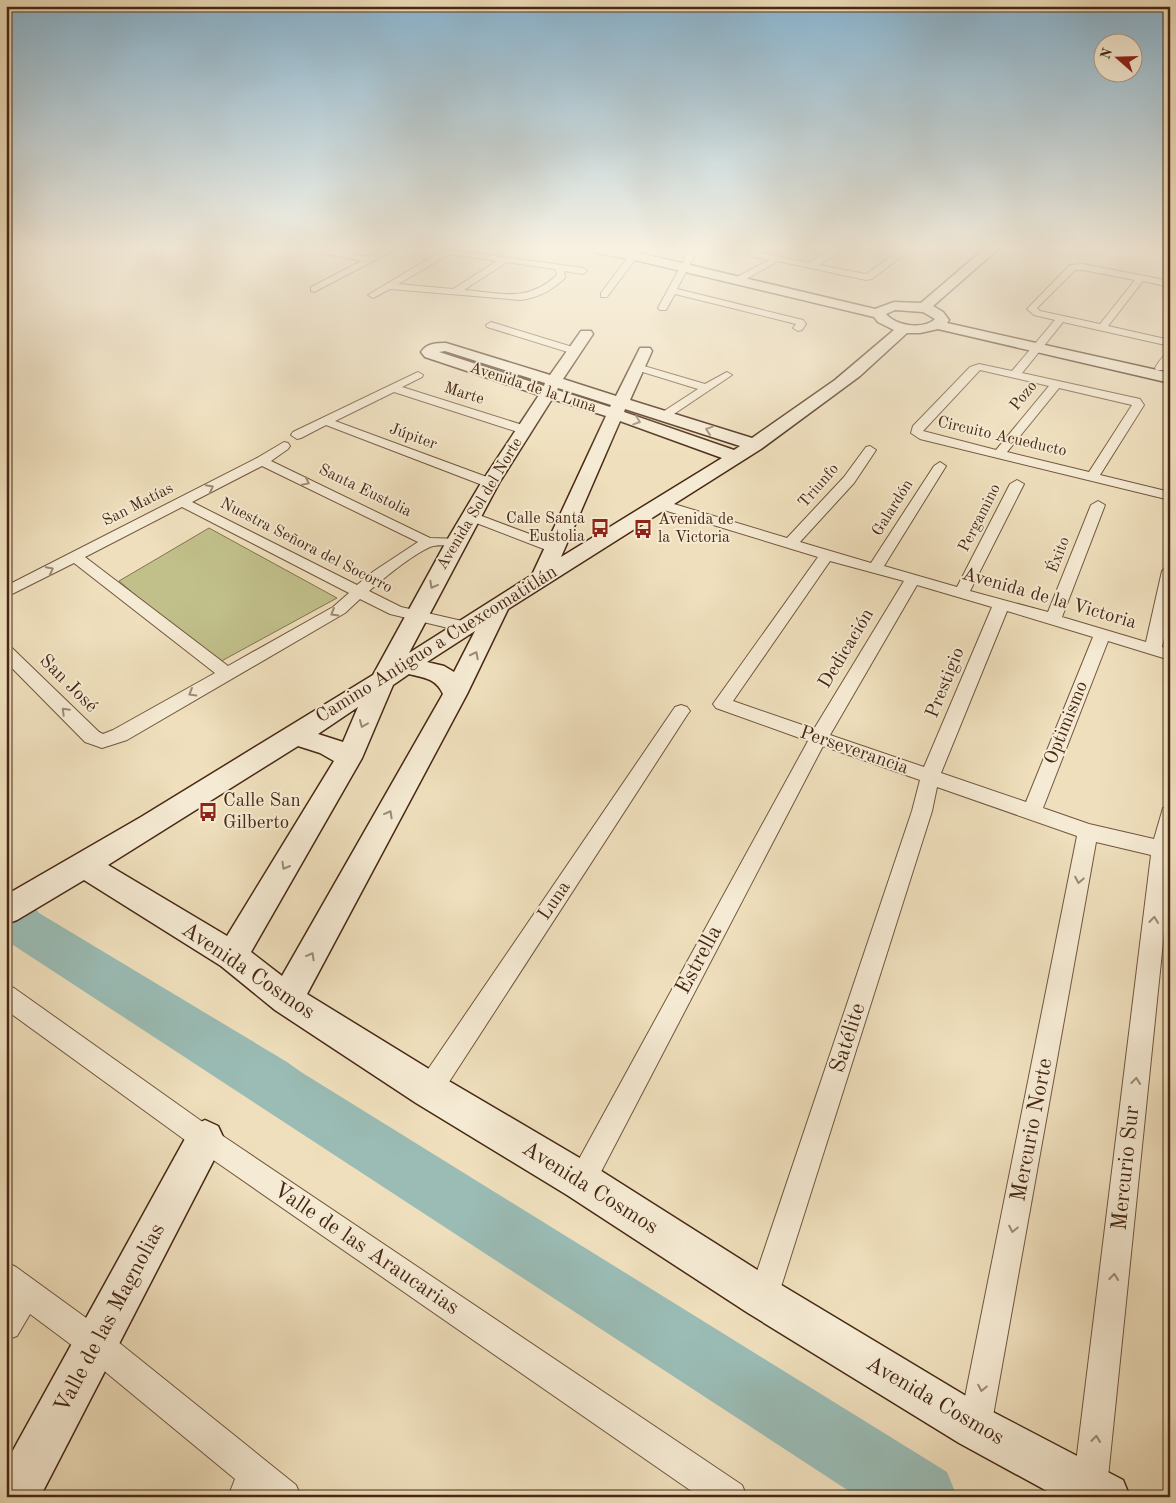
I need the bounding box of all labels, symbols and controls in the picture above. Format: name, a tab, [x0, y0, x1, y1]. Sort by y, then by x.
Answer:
north arrow	[1094, 32, 1144, 82]
text: N	[1098, 46, 1115, 61]
street label: Avenida de la Luna	[467, 360, 599, 416]
street label: Pozo	[1007, 378, 1041, 414]
street label: Marte	[442, 380, 486, 408]
street label: Circuito Acueducto	[936, 414, 1068, 460]
one-way arrow	[632, 415, 640, 425]
street label: Júpiter	[387, 421, 439, 453]
one-way arrow	[705, 426, 713, 436]
street label: Avenida Sol del Norte	[434, 435, 526, 573]
street label: Triunfo	[796, 461, 842, 511]
street label: Santa Eustolia	[316, 462, 414, 520]
one-way arrow	[301, 476, 310, 486]
street label: Galardón	[869, 477, 917, 539]
street label: San Matías	[100, 480, 176, 530]
street label: Pergamino	[956, 481, 1004, 555]
one-way arrow	[205, 484, 214, 494]
street label: Nuestra Señora del Socorro	[217, 496, 395, 596]
place label: Calle Santa Eustolia	[506, 511, 585, 545]
place label: Avenida de la Victoria	[658, 512, 734, 546]
bus stop icon: Calle Santa Eustolia	[589, 517, 611, 539]
bus stop icon: Avenida de la Victoria	[632, 518, 654, 540]
street label: Éxito	[1041, 533, 1073, 575]
street label: Camino Antiguo a Cuexcomatitlán	[313, 563, 561, 727]
street label: Avenida de la Victoria	[960, 565, 1139, 633]
one-way arrow	[45, 566, 54, 576]
one-way arrow	[429, 580, 439, 589]
one-way arrow	[330, 606, 339, 616]
street label: Dedicación	[816, 606, 878, 692]
street label: Prestigio	[923, 645, 969, 721]
street label: San José	[35, 651, 101, 717]
one-way arrow	[469, 651, 479, 660]
street label: Optimismo	[1042, 679, 1092, 767]
one-way arrow	[189, 686, 198, 696]
one-way arrow	[62, 708, 71, 717]
one-way arrow	[359, 719, 370, 728]
street label: Perseverancia	[797, 724, 911, 779]
place label: Calle San Gilberto	[223, 792, 301, 833]
bus stop icon: Calle San Gilberto	[197, 801, 219, 823]
one-way arrow	[383, 810, 393, 819]
one-way arrow	[281, 861, 291, 870]
one-way arrow	[1075, 876, 1085, 885]
street label: Luna	[535, 878, 575, 924]
one-way arrow	[1148, 915, 1159, 923]
street label: Avenida Cosmos	[177, 918, 319, 1024]
street label: Estrella	[672, 922, 726, 998]
one-way arrow	[305, 952, 315, 961]
street label: Satélite	[826, 1000, 870, 1076]
street label: Mercurio Norte	[1007, 1056, 1057, 1204]
one-way arrow	[1130, 1077, 1141, 1085]
street label: Mercurio Sur	[1109, 1105, 1143, 1231]
street label: Avenida Cosmos	[518, 1137, 662, 1239]
street label: Valle de las Araucarias	[269, 1179, 463, 1319]
street label: Valle de las Magnolias	[51, 1220, 169, 1416]
one-way arrow	[1008, 1224, 1018, 1233]
one-way arrow	[1108, 1273, 1119, 1281]
street label: Avenida Cosmos	[862, 1353, 1008, 1449]
one-way arrow	[978, 1384, 988, 1393]
one-way arrow	[1090, 1435, 1101, 1443]

